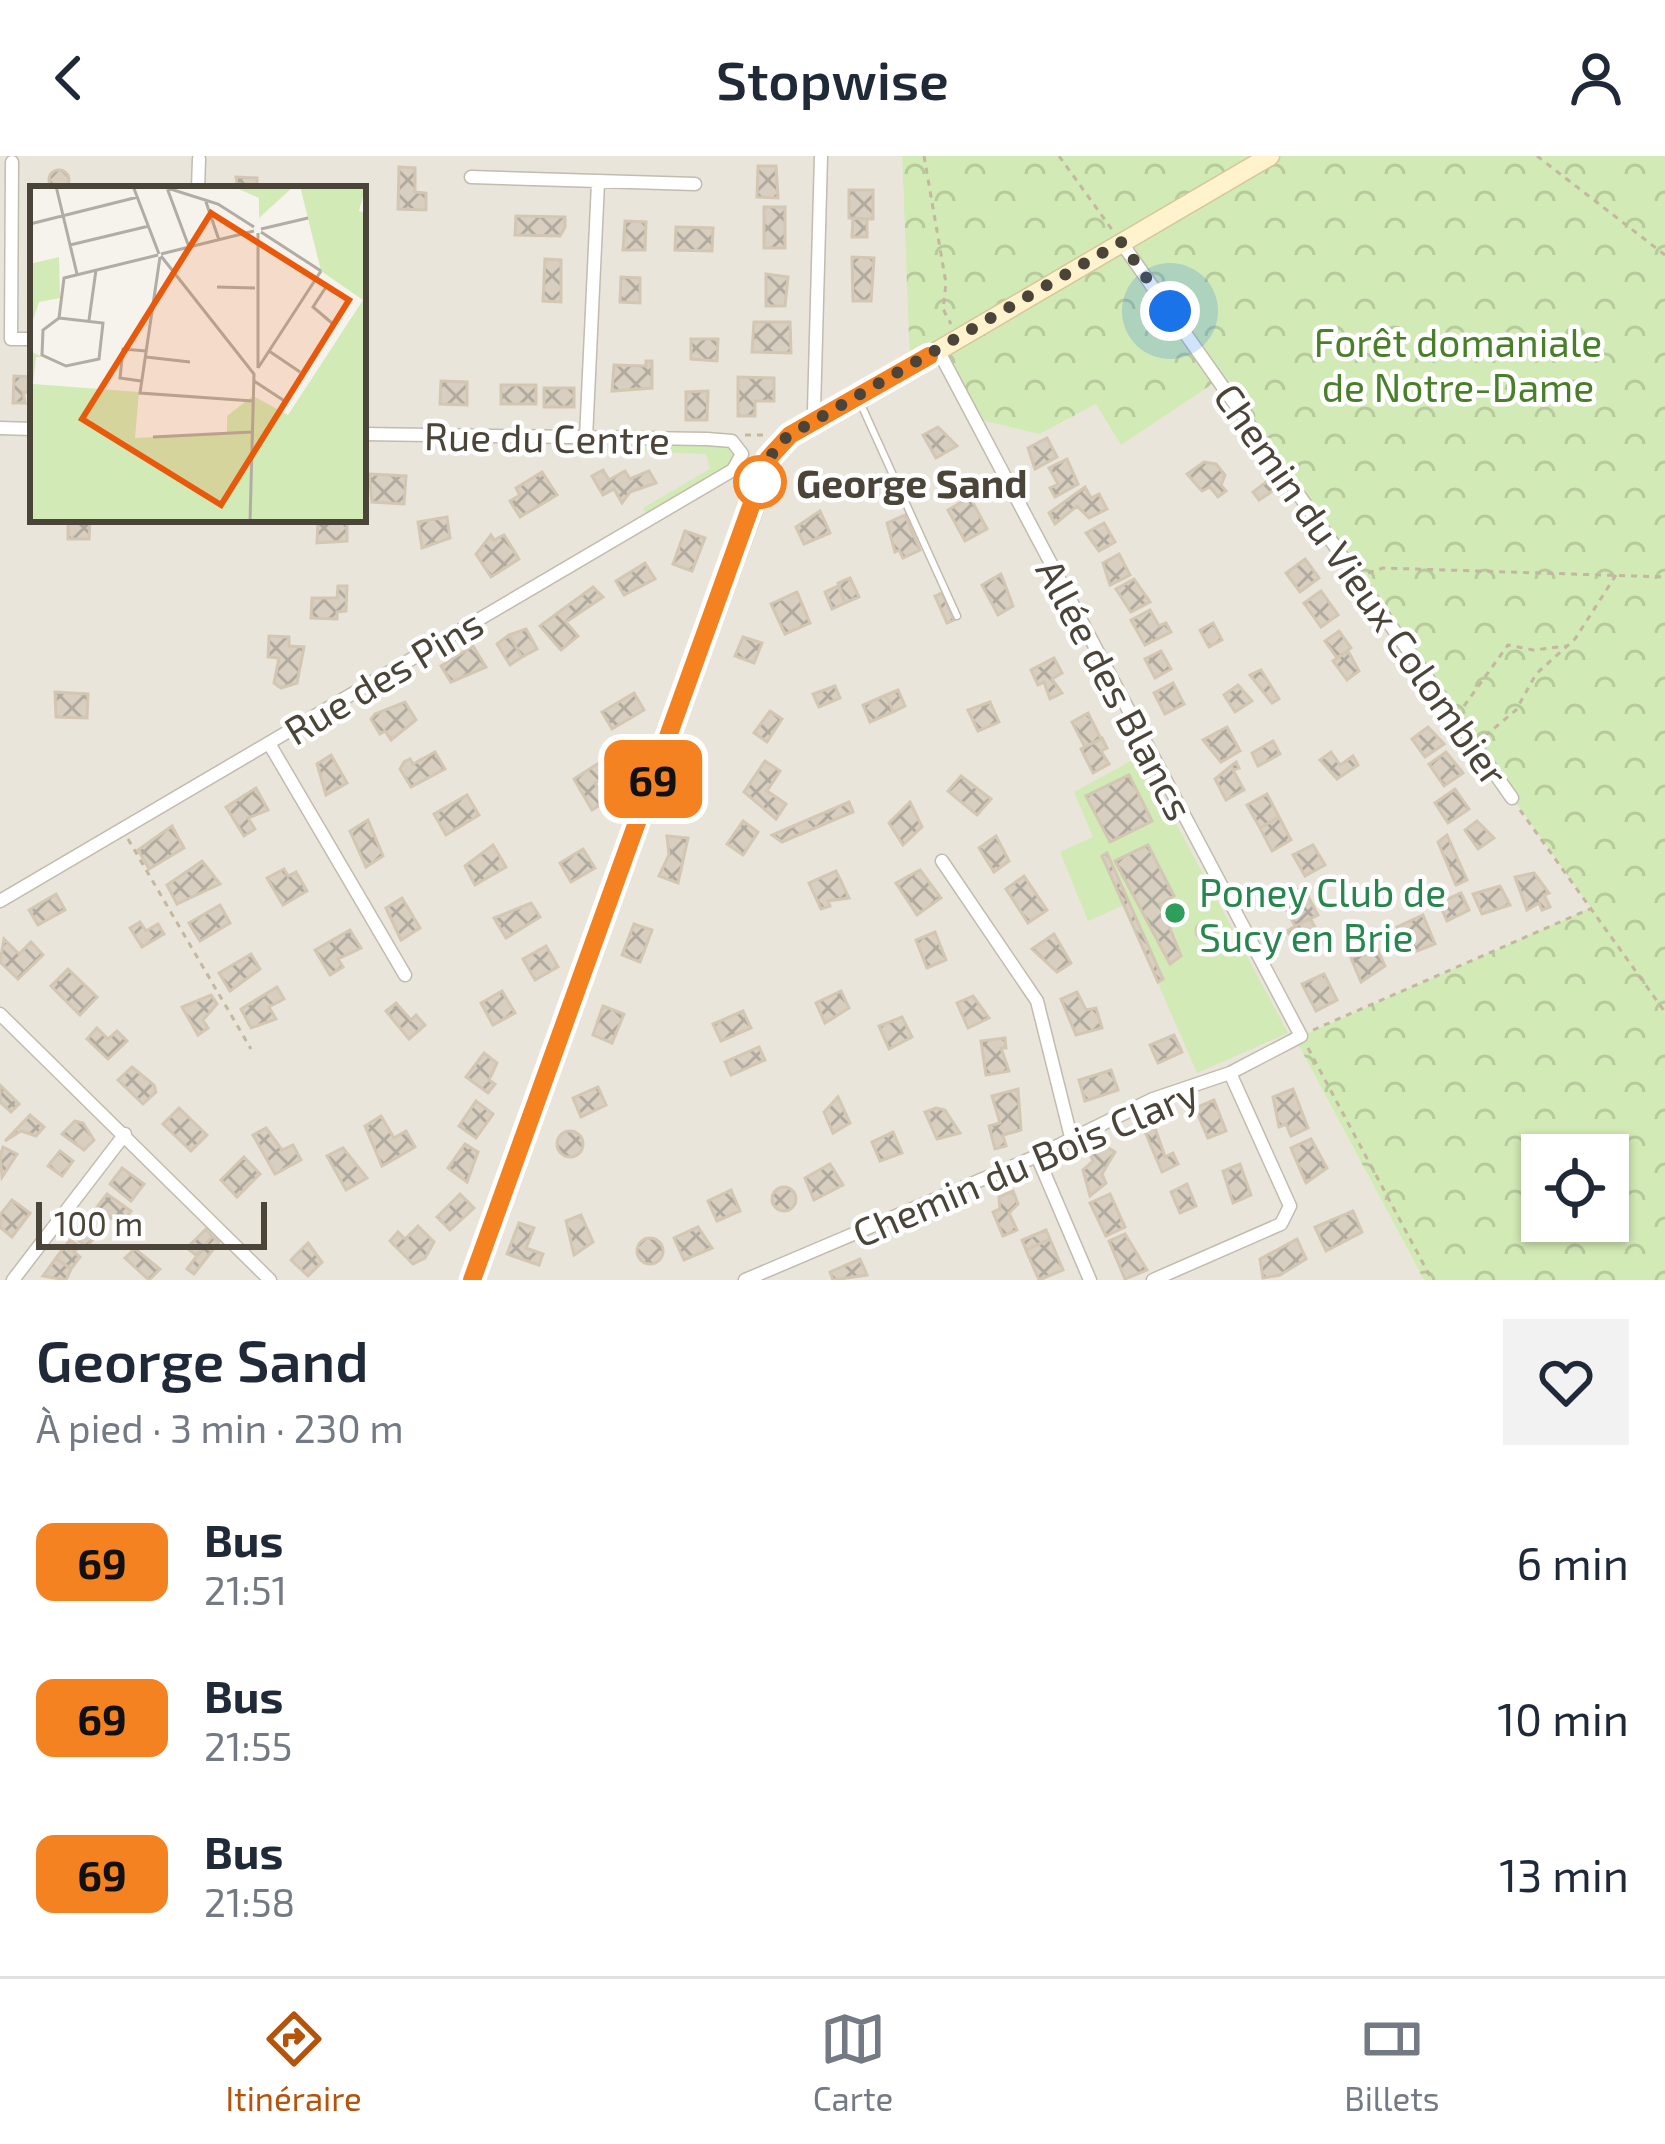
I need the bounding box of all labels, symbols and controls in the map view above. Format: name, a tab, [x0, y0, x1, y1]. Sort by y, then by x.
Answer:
icon: back	[36, 45, 102, 111]
icon: person	[1563, 45, 1629, 111]
text: Stopwise	[716, 46, 949, 111]
inset map	[30, 186, 366, 522]
your location	[1140, 281, 1200, 341]
park label: Forêt domaniale de Notre-Dame	[1314, 318, 1602, 410]
street label: Chemin du Vieux Colombier	[1205, 374, 1519, 794]
street label: Rue du Centre	[424, 411, 670, 463]
marker: George Sand	[735, 457, 785, 507]
place label: George Sand	[796, 459, 1028, 506]
street label: Allée des Blancs	[1028, 551, 1204, 827]
street label: Rue des Pins	[275, 598, 491, 754]
line badge: 69	[599, 740, 707, 818]
text: 69	[628, 754, 678, 804]
place label: Poney Club de Sucy en Brie	[1199, 868, 1446, 960]
marker: Poney Club de Sucy en Brie	[1162, 900, 1188, 926]
street label: Chemin du Bois Clary	[845, 1068, 1205, 1256]
map controls	[1521, 1134, 1629, 1242]
button: locate	[1521, 1134, 1629, 1242]
scale bar	[36, 1196, 267, 1249]
text: 100 m	[54, 1203, 143, 1243]
button: heart	[1503, 1319, 1629, 1445]
text: George Sand	[36, 1325, 369, 1393]
text: À pied · 3 min · 230 m	[36, 1404, 404, 1451]
text: Bus	[204, 1512, 283, 1566]
text: 6 min	[1516, 1535, 1629, 1589]
text: 69	[77, 1537, 127, 1587]
text: 21:51	[204, 1566, 287, 1613]
text: Bus	[204, 1668, 283, 1722]
text: 10 min	[1497, 1691, 1629, 1745]
text: 69	[77, 1693, 127, 1743]
text: 21:55	[204, 1722, 292, 1769]
text: Bus	[204, 1824, 283, 1878]
text: 13 min	[1499, 1847, 1629, 1901]
text: 69	[77, 1849, 127, 1899]
text: 21:58	[204, 1878, 295, 1925]
tab: Itinéraire	[225, 2006, 362, 2118]
tab: Carte	[813, 2006, 893, 2118]
tab: Billets	[1344, 2006, 1440, 2118]

